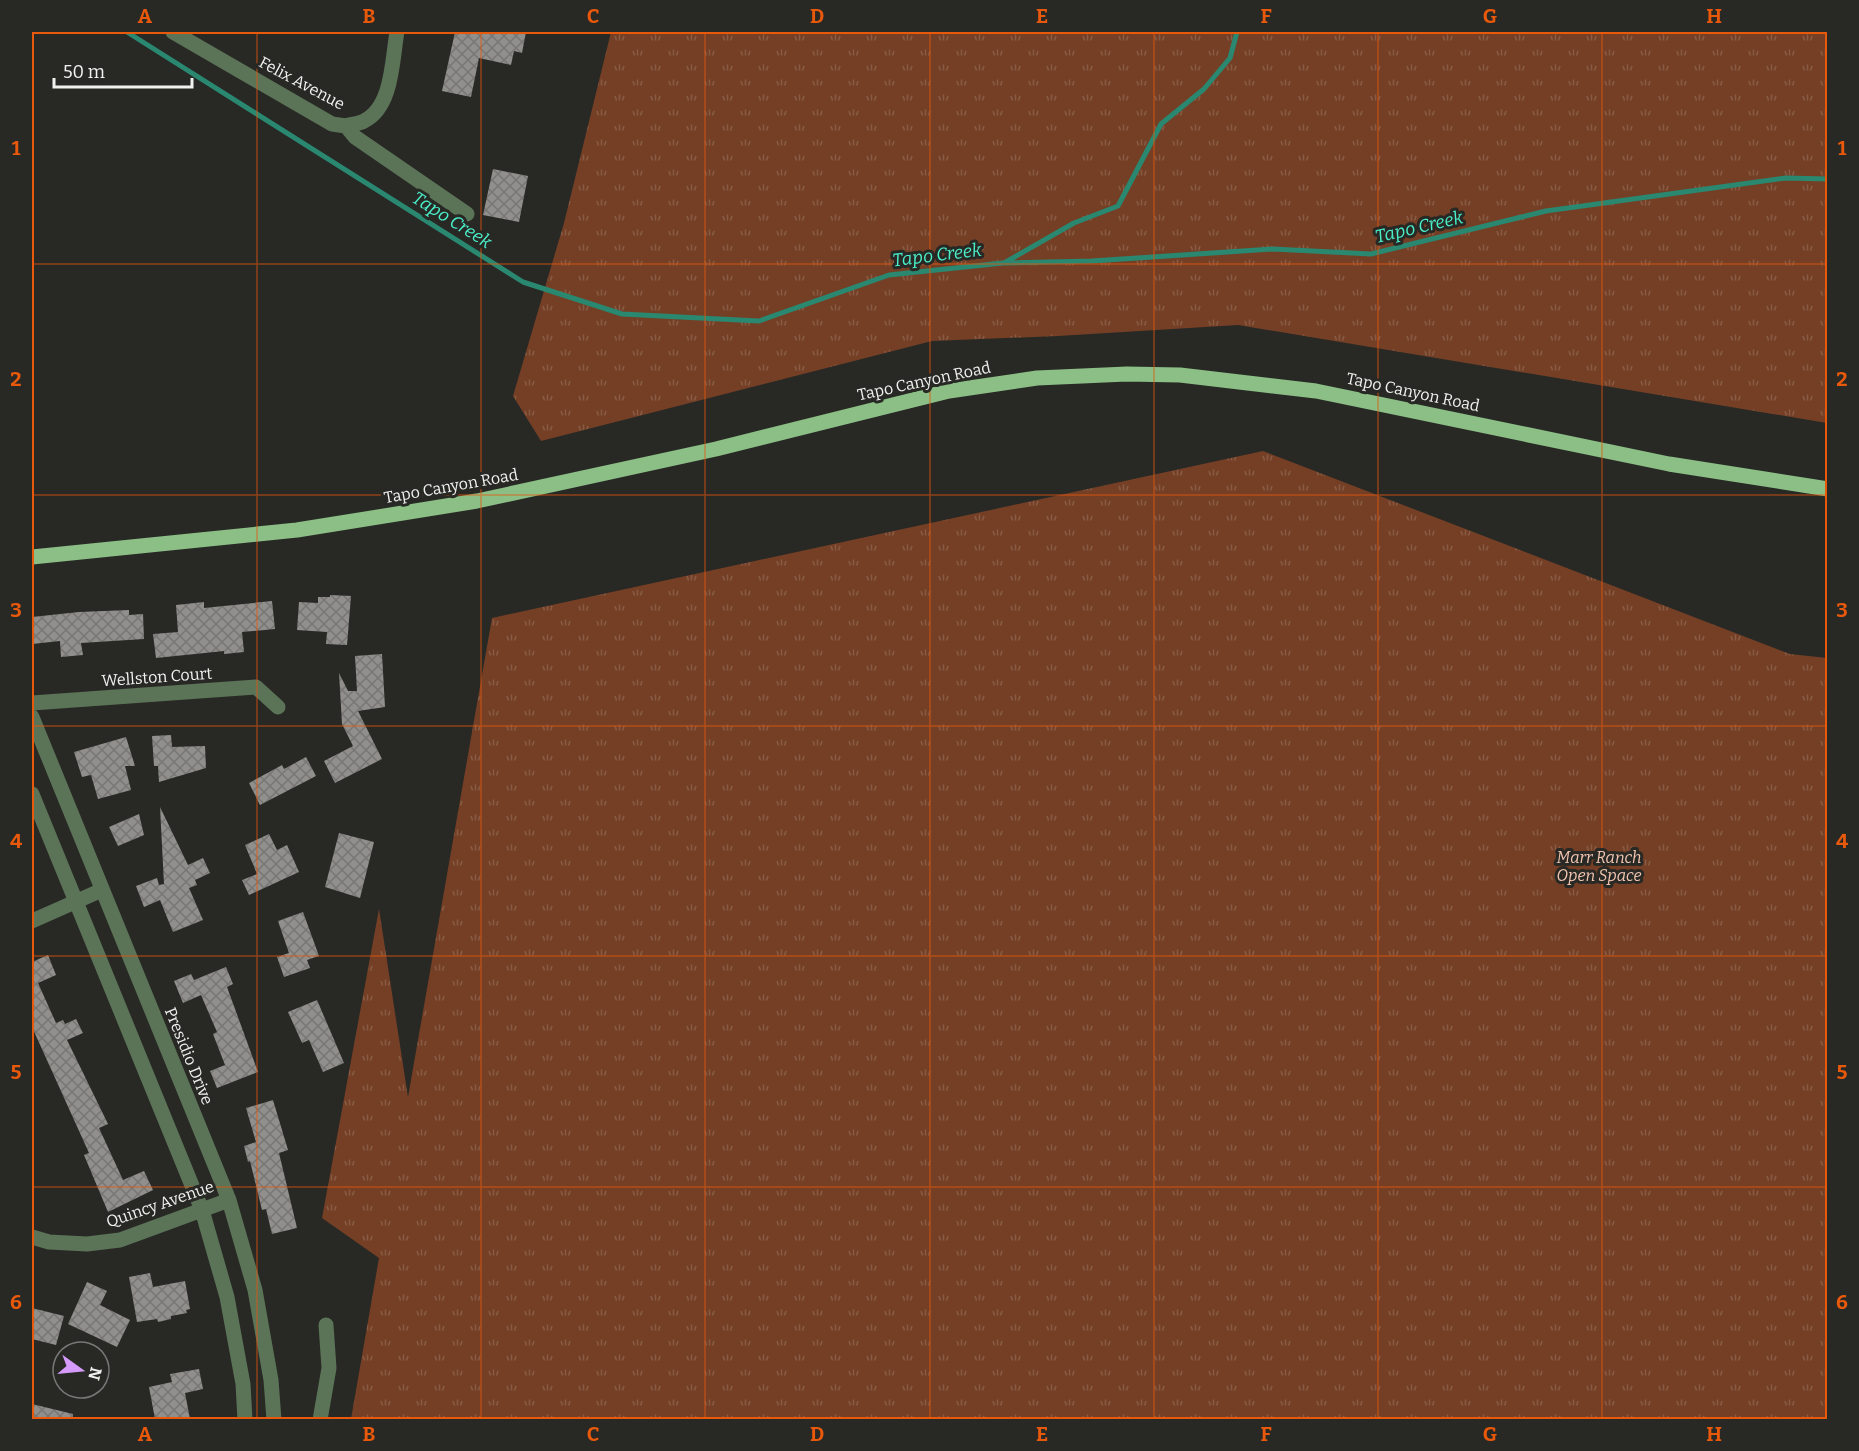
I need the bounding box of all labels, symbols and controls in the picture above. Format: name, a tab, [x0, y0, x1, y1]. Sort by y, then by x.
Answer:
text: A	[138, 4, 153, 28]
text: B	[363, 4, 376, 28]
text: C	[587, 4, 599, 28]
text: D	[810, 4, 824, 28]
text: E	[1036, 4, 1048, 28]
text: F	[1260, 4, 1272, 28]
text: G	[1483, 4, 1497, 28]
text: H	[1706, 4, 1722, 28]
scale bar	[54, 51, 192, 89]
street label: Felix Avenue	[256, 52, 348, 114]
text: 50 m	[63, 61, 105, 83]
text: 1	[12, 136, 21, 160]
text: 1	[1838, 136, 1847, 160]
water label: Tapo Creek	[408, 187, 496, 253]
water label: Tapo Creek	[1373, 206, 1465, 248]
water label: Tapo Creek	[891, 239, 983, 271]
street label: Tapo Canyon Road	[856, 357, 993, 404]
text: 2	[10, 367, 22, 391]
text: 2	[1836, 367, 1848, 391]
street label: Tapo Canyon Road	[1345, 369, 1482, 416]
street label: Tapo Canyon Road	[382, 465, 520, 507]
text: 3	[10, 598, 22, 622]
text: 3	[1836, 598, 1848, 622]
street label: Wellston Court	[101, 664, 213, 690]
text: 4	[10, 829, 22, 853]
text: 4	[1836, 829, 1848, 853]
park label: Marr Ranch Open Space	[1556, 848, 1642, 885]
street label: Presidio Drive	[161, 1005, 217, 1107]
text: 5	[11, 1060, 22, 1084]
text: 5	[1837, 1060, 1848, 1084]
street label: Quincy Avenue	[104, 1177, 216, 1231]
text: 6	[10, 1290, 22, 1314]
text: 6	[1836, 1290, 1848, 1314]
north arrow	[51, 1340, 111, 1400]
text: N	[84, 1365, 106, 1382]
text: A	[138, 1422, 153, 1446]
text: B	[363, 1422, 376, 1446]
text: C	[587, 1422, 599, 1446]
text: D	[810, 1422, 824, 1446]
text: E	[1036, 1422, 1048, 1446]
text: F	[1260, 1422, 1272, 1446]
text: G	[1483, 1422, 1497, 1446]
text: H	[1706, 1422, 1722, 1446]

